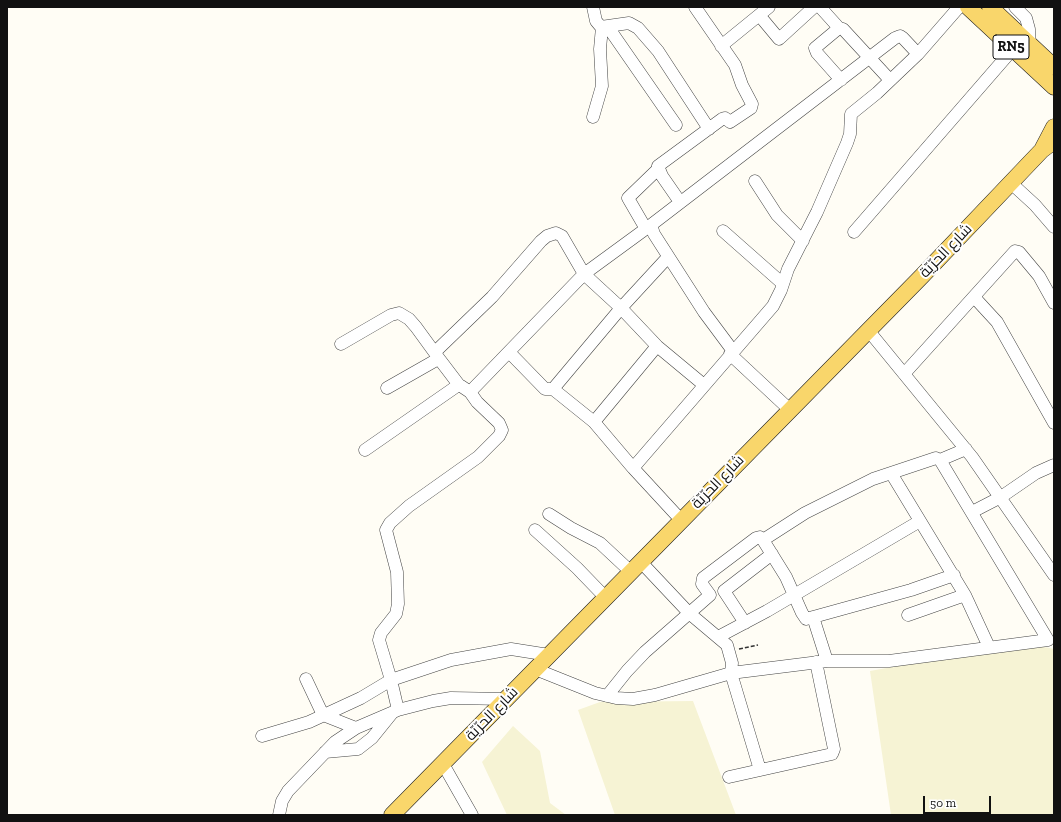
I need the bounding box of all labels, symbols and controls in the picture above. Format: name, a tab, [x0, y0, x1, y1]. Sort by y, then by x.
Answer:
road number: RN5	[993, 35, 1029, 59]
street label: شارع الحرّيّة	[916, 220, 976, 282]
street label: شارع الحرّيّة	[688, 451, 748, 513]
street label: شارع الحرّيّة	[462, 683, 522, 745]
scale bar	[925, 788, 993, 814]
text: 50 m	[930, 796, 956, 810]

